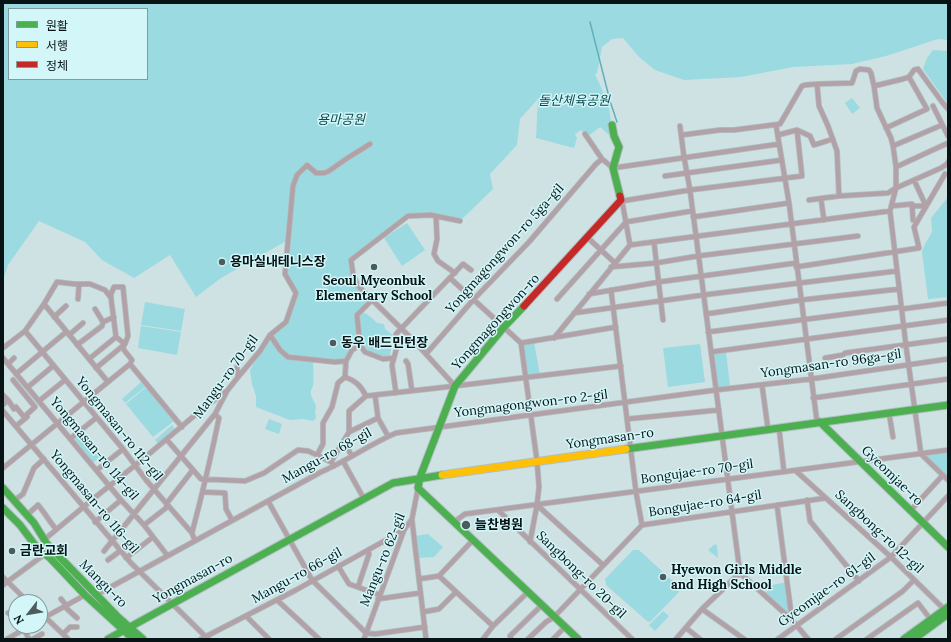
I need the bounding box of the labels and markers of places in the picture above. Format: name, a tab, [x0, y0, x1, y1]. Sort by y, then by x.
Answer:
place label: 용마실내테니스장	[230, 254, 326, 270]
marker: 용마실내테니스장	[217, 257, 227, 267]
marker: Seoul Myeonbuk Elementary School	[369, 262, 379, 272]
place label: Seoul Myeonbuk Elementary School	[316, 273, 432, 304]
place label: 동우 배드민턴장	[341, 335, 428, 351]
marker: 동우 배드민턴장	[328, 338, 338, 348]
place label: 늘찬병원	[475, 517, 523, 533]
marker: 늘찬병원	[460, 519, 472, 531]
place label: 금란교회	[20, 543, 68, 559]
marker: 금란교회	[7, 546, 17, 556]
place label: Hyewon Girls Middle and High School	[671, 562, 802, 593]
marker: Hyewon Girls Middle and High School	[658, 572, 668, 582]

